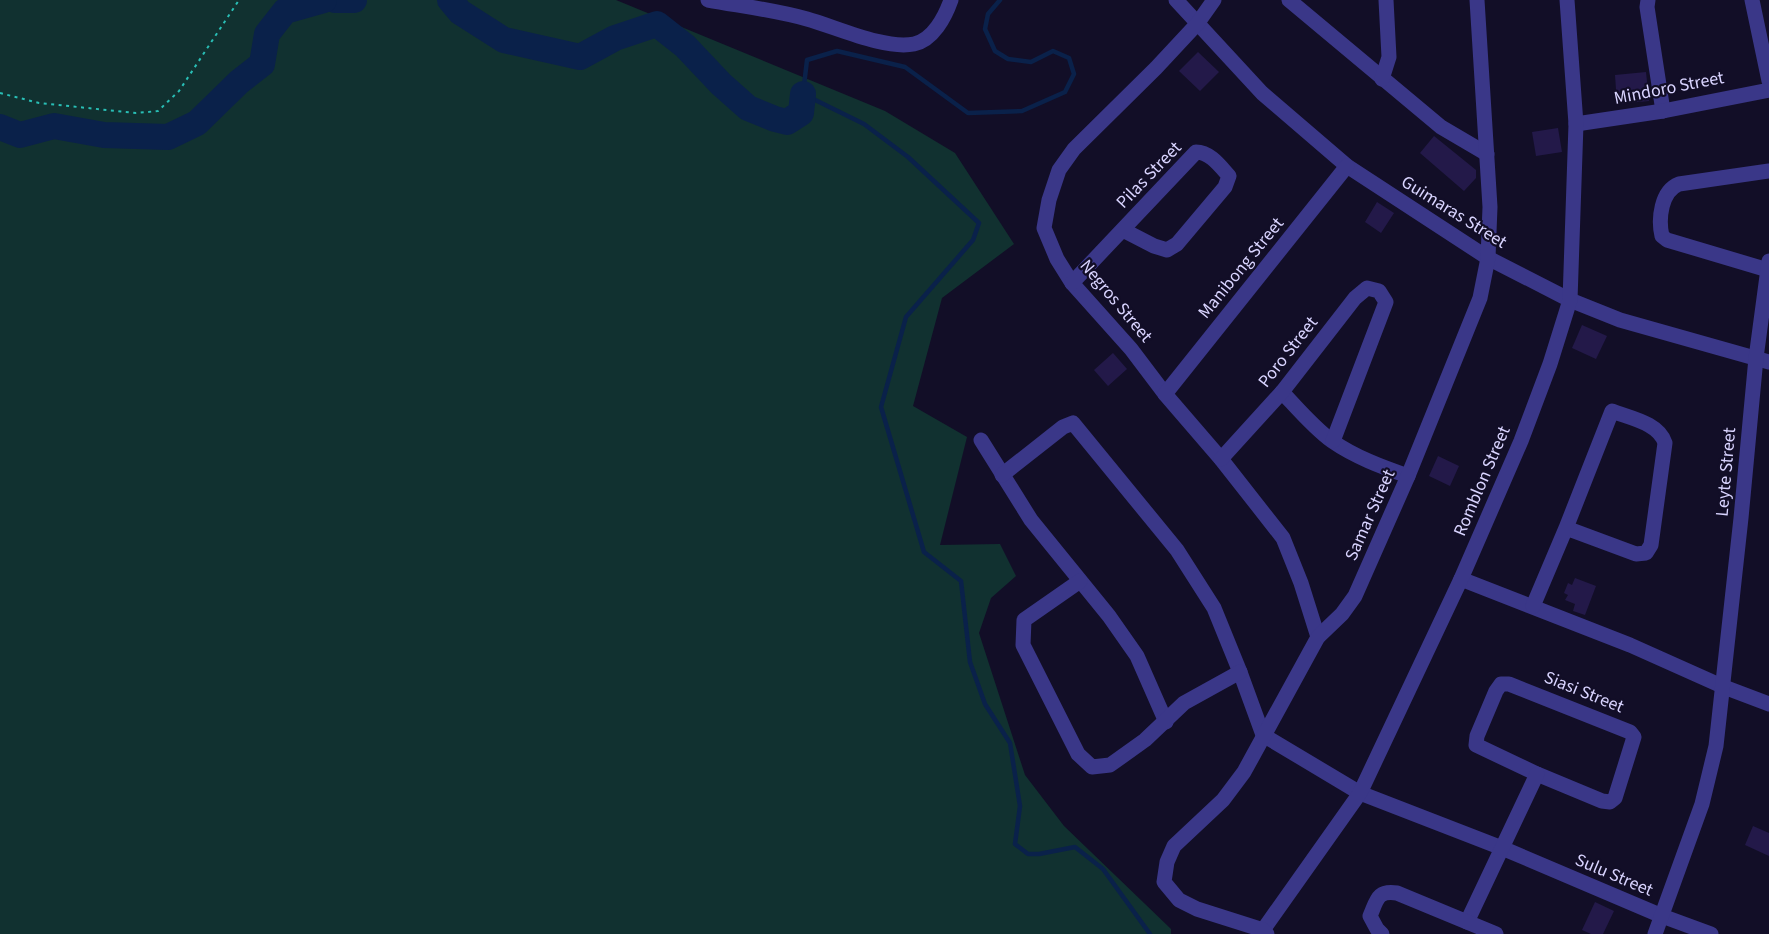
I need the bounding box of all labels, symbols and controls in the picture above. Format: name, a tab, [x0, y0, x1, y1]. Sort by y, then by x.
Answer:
street label: Mindoro Street	[1612, 65, 1726, 111]
street label: Pilas Street	[1111, 136, 1187, 214]
street label: Guimaras Street	[1396, 169, 1512, 255]
street label: Manibong Street	[1192, 212, 1290, 324]
street label: Negros Street	[1074, 254, 1158, 348]
street label: Poro Street	[1252, 311, 1324, 393]
street label: Romblon Street	[1448, 422, 1516, 540]
street label: Leyte Street	[1710, 426, 1742, 518]
street label: Samar Street	[1339, 465, 1401, 565]
street label: Siasi Street	[1540, 665, 1628, 719]
street label: Sulu Street	[1571, 847, 1657, 903]

